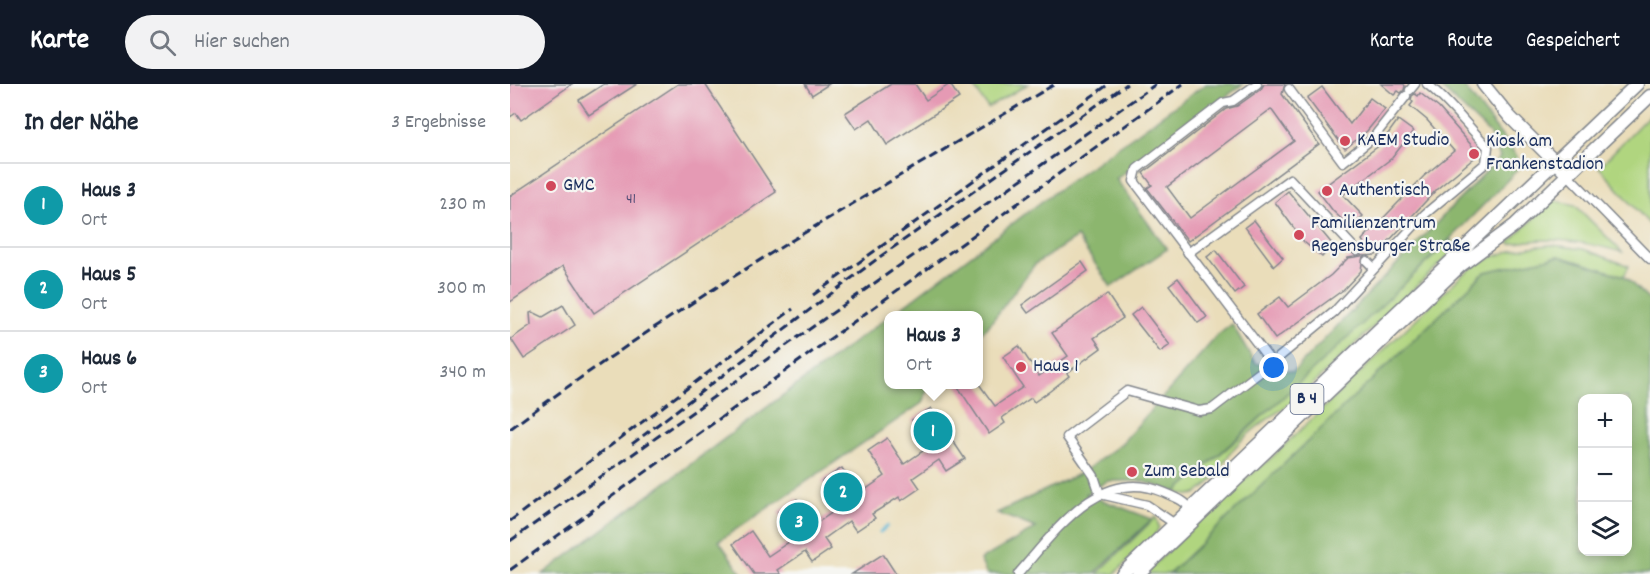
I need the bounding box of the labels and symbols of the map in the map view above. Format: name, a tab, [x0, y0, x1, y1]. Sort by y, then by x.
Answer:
place label: KAEM Studio	[1357, 127, 1449, 155]
place label: Kiosk am Frankenstadion	[1486, 128, 1604, 179]
marker: KAEM Studio	[1338, 134, 1352, 148]
marker: Kiosk am Frankenstadion	[1467, 147, 1481, 161]
place label: GMC	[563, 172, 595, 200]
place label: Authentisch	[1339, 177, 1430, 205]
marker: GMC	[544, 179, 558, 193]
marker: Authentisch	[1320, 184, 1334, 198]
house number: 41	[626, 188, 636, 211]
place label: Familienzentrum Regensburger Straße	[1311, 210, 1471, 261]
marker: Familienzentrum Regensburger Straße	[1292, 228, 1306, 242]
place label: Haus 1	[1033, 353, 1079, 381]
your location	[1259, 353, 1288, 382]
marker: Haus 1	[1014, 360, 1028, 374]
road number: B 4	[1290, 384, 1324, 414]
pin: 1	[914, 408, 952, 454]
place label: Zum Sebald	[1144, 458, 1230, 486]
marker: Zum Sebald	[1125, 465, 1139, 479]
pin: 2	[824, 470, 862, 514]
pin: 3	[780, 500, 818, 544]

